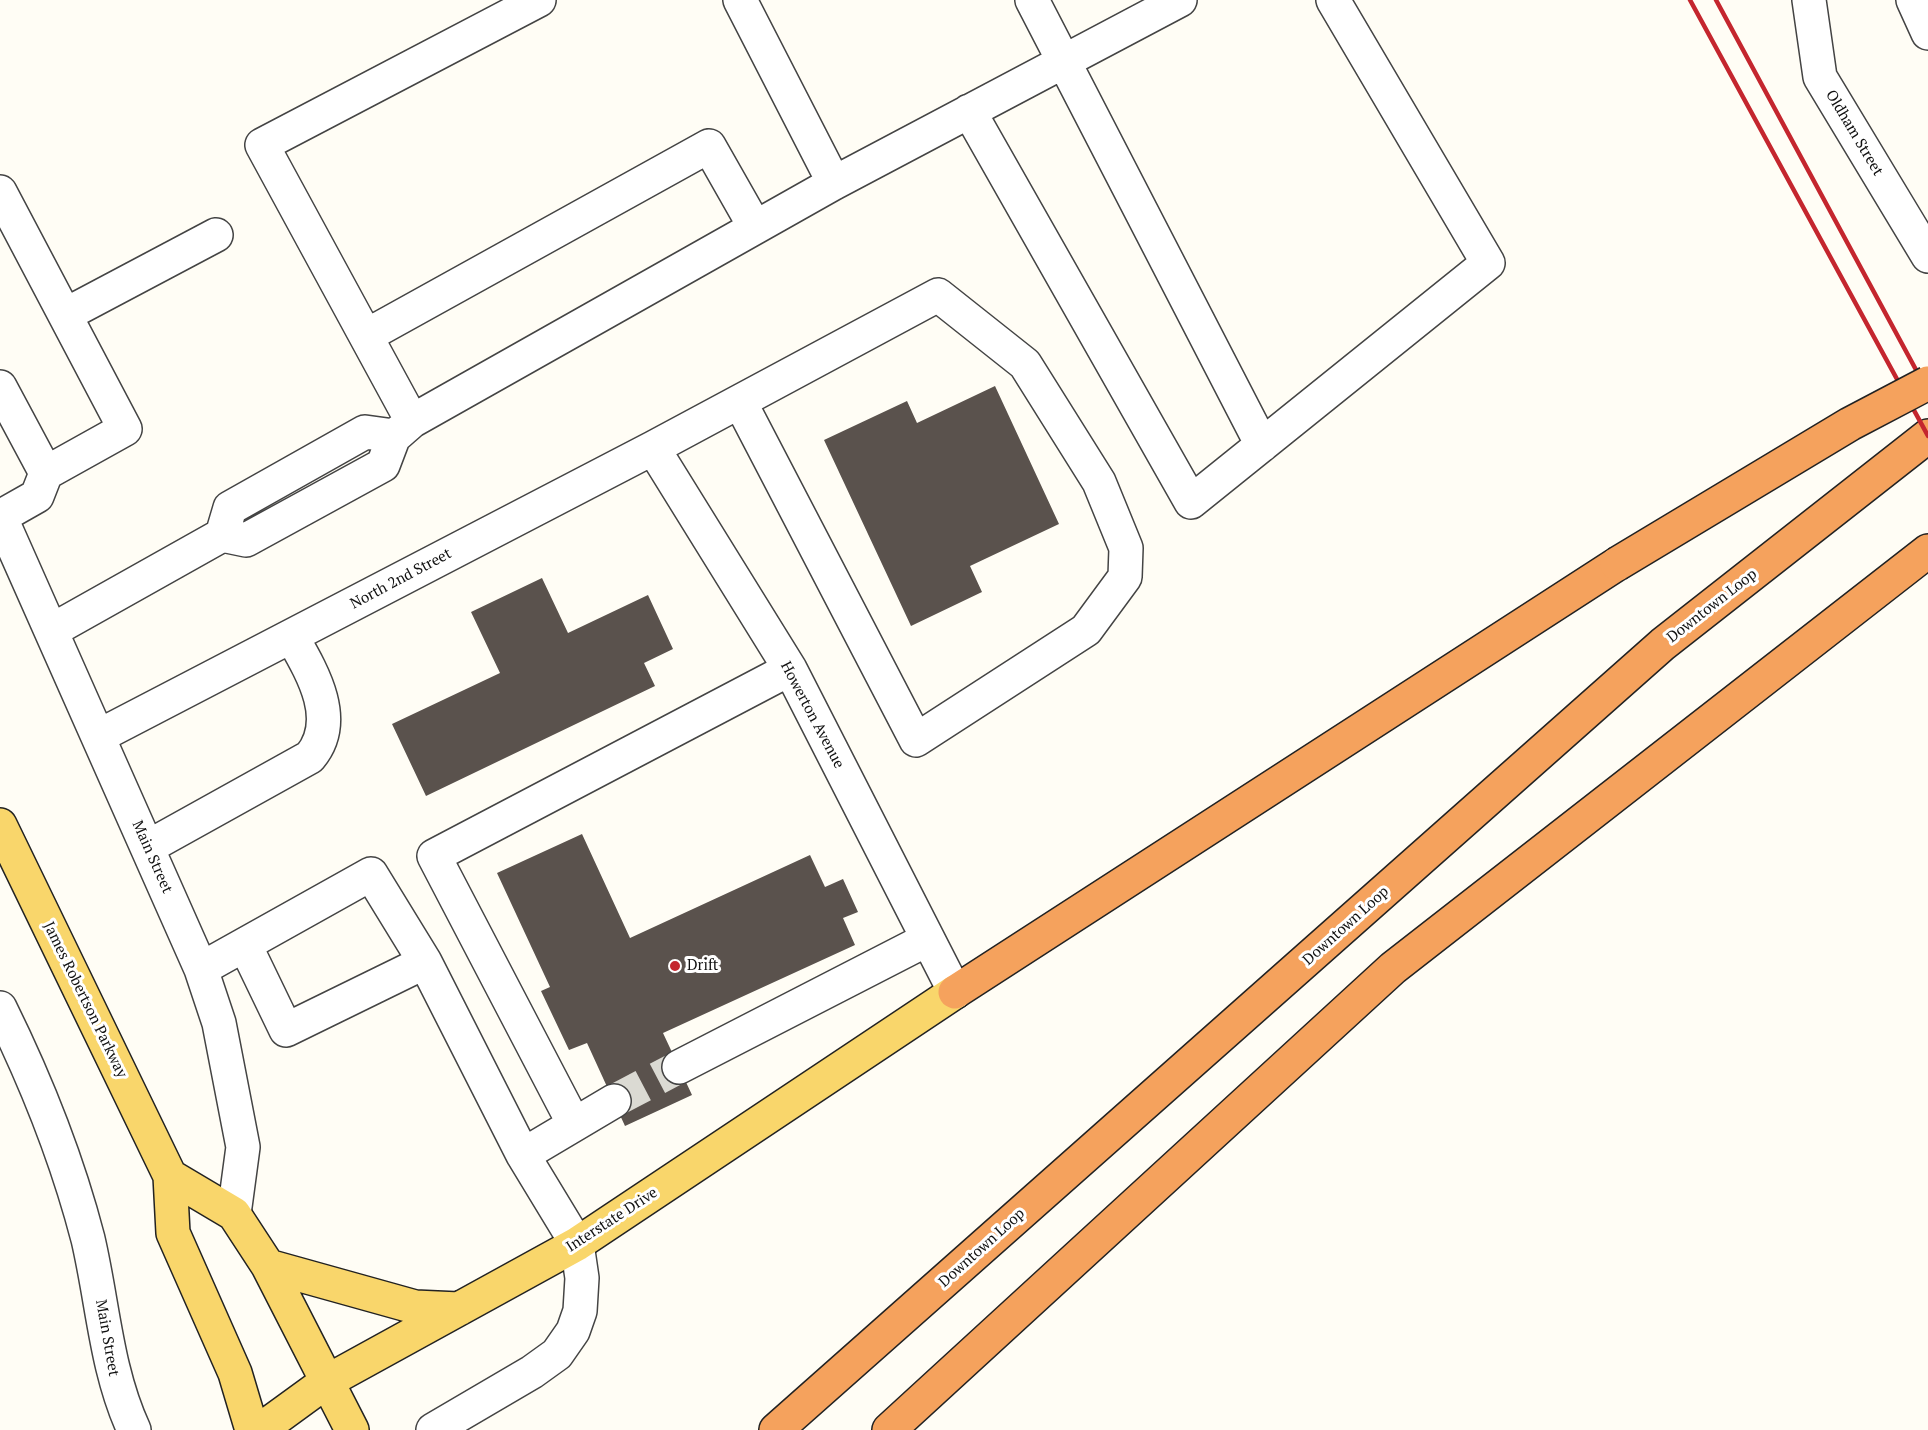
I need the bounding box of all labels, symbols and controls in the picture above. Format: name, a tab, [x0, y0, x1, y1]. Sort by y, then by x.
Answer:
street label: Oldham Street	[1821, 87, 1887, 179]
street label: North 2nd Street	[347, 545, 455, 613]
street label: Downtown Loop	[1663, 565, 1761, 647]
street label: Howerton Avenue	[776, 658, 848, 772]
street label: Main Street	[128, 818, 176, 896]
street label: Downtown Loop	[1299, 883, 1393, 969]
street label: James Robertson Parkway	[39, 919, 131, 1081]
place label: Drift	[687, 957, 718, 975]
marker: Drift	[668, 959, 682, 973]
street label: Interstate Drive	[563, 1184, 661, 1256]
street label: Downtown Loop	[935, 1205, 1029, 1291]
street label: Main Street	[91, 1298, 123, 1378]

